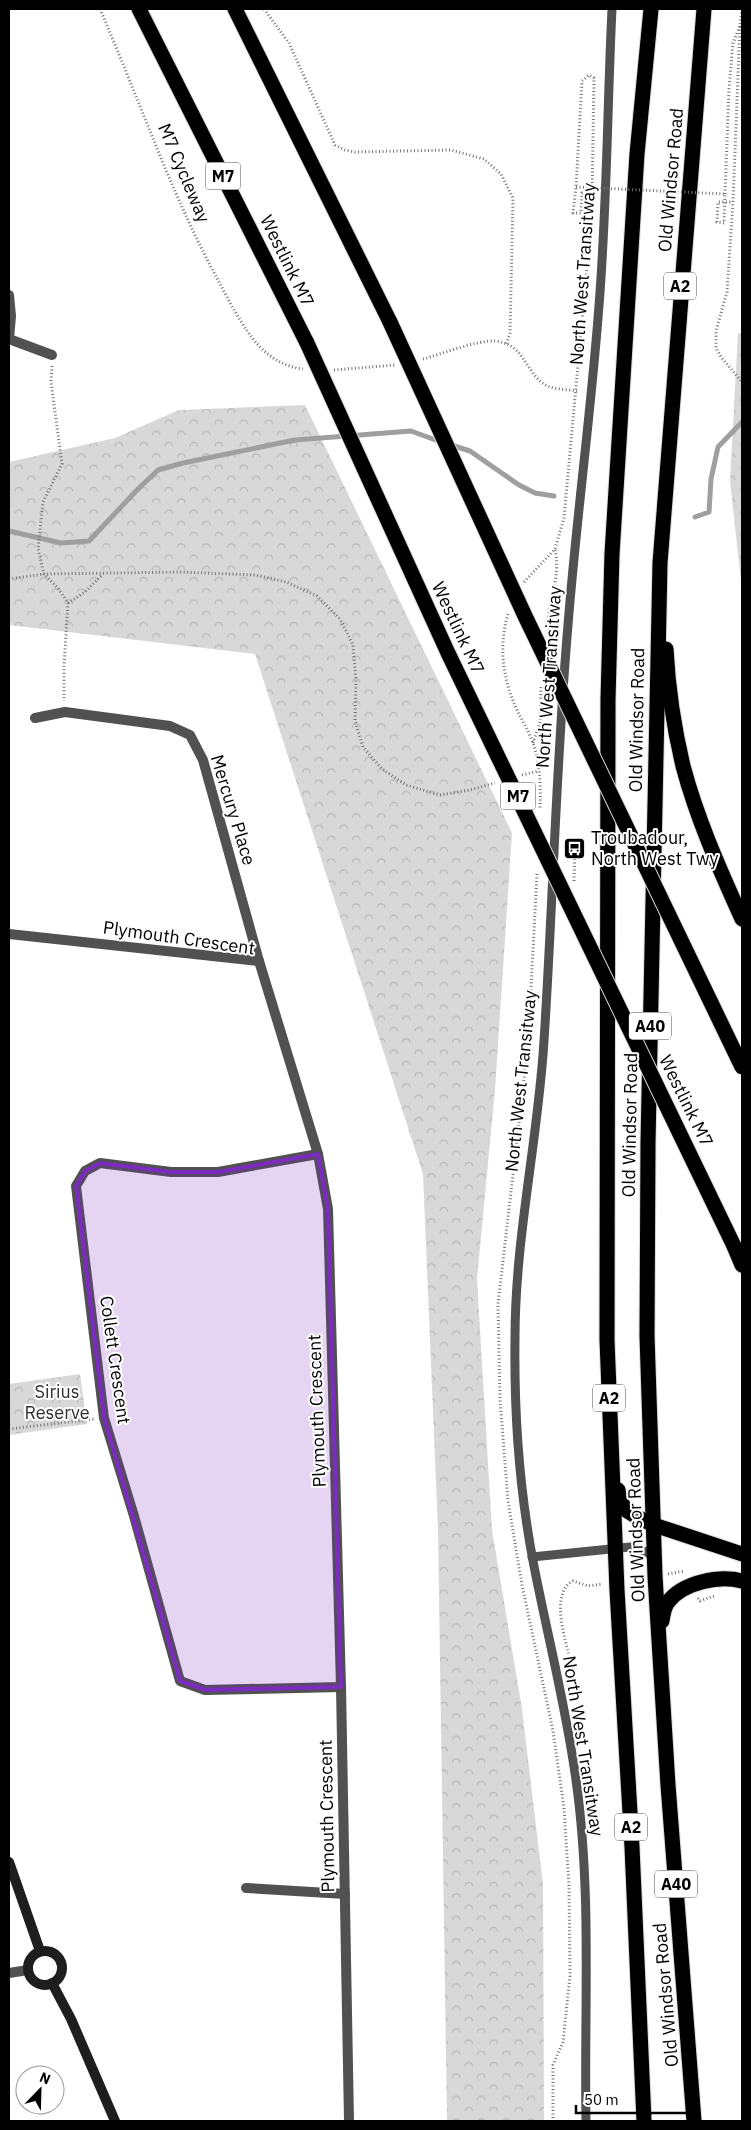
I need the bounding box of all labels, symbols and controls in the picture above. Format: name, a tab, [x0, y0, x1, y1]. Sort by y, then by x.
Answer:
street label: Old Windsor Road	[653, 107, 688, 253]
street label: M7 Cycleway	[153, 120, 216, 226]
road number: M7	[206, 162, 240, 190]
street label: North West Transitway	[565, 182, 600, 366]
street label: Westlink M7	[255, 211, 320, 310]
road number: A2	[664, 272, 696, 300]
street label: Westlink M7	[427, 578, 490, 678]
street label: North West Transitway	[531, 585, 566, 769]
street label: Old Windsor Road	[624, 647, 649, 792]
street label: Mercury Place	[206, 752, 261, 868]
road number: M7	[500, 782, 536, 809]
place label: Troubadour, North West Twy	[591, 826, 719, 870]
bus stop icon: Troubadour, North West Twy	[563, 836, 587, 860]
street label: Plymouth Crescent	[102, 915, 256, 960]
street label: North West Transitway	[500, 989, 541, 1173]
road number: A40	[629, 1012, 671, 1040]
street label: Westlink M7	[654, 1051, 719, 1150]
street label: Old Windsor Road	[617, 1052, 642, 1197]
street label: Collett Crescent	[95, 1294, 136, 1426]
street label: Plymouth Crescent	[302, 1334, 331, 1488]
park label: Sirius Reserve	[24, 1380, 90, 1424]
road number: A2	[593, 1385, 625, 1412]
street label: Old Windsor Road	[621, 1457, 650, 1603]
street label: North West Transitway	[558, 1654, 609, 1838]
street label: Plymouth Crescent	[314, 1739, 339, 1893]
road number: A2	[615, 1814, 647, 1840]
road number: A40	[655, 1870, 697, 1898]
street label: Old Windsor Road	[648, 1922, 683, 2068]
north arrow	[15, 2065, 65, 2115]
text: N	[37, 2068, 53, 2088]
scale bar	[576, 2082, 694, 2114]
text: 50 m	[584, 2090, 619, 2109]

